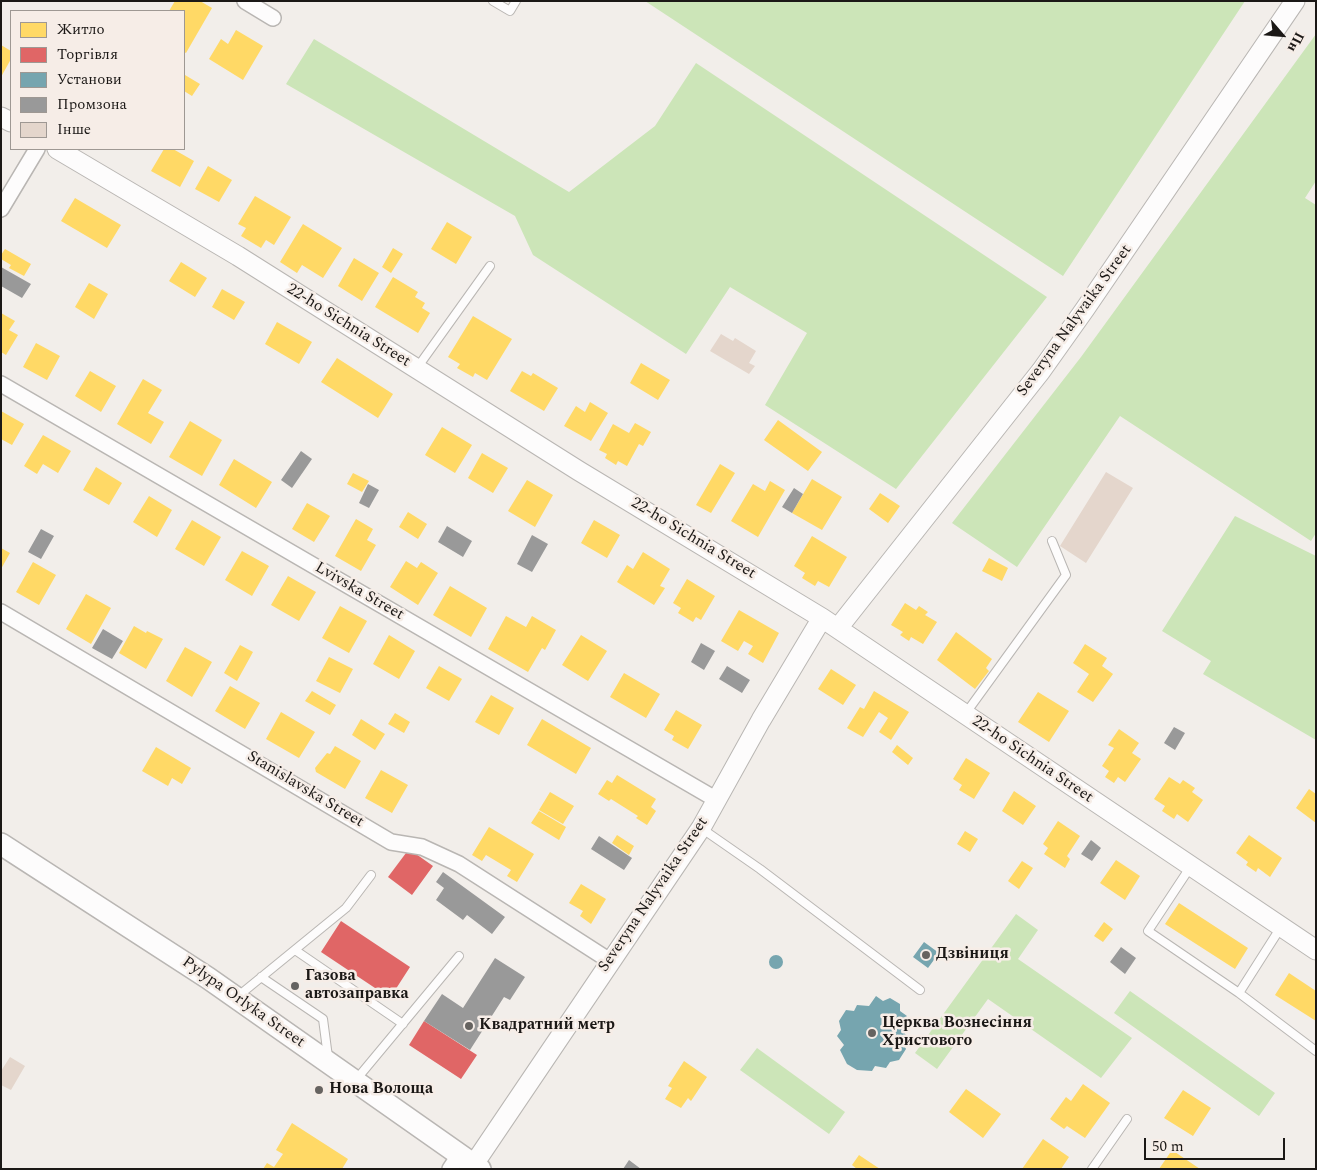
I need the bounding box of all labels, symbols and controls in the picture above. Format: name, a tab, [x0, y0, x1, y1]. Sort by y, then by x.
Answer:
legend	[10, 10, 185, 150]
north arrow	[1257, 10, 1307, 60]
text: Житло	[57, 18, 105, 41]
text: Пн	[1282, 28, 1310, 56]
text: Торгівля	[57, 43, 118, 66]
text: Установи	[57, 68, 122, 91]
text: Промзона	[57, 93, 127, 116]
text: Інше	[57, 118, 91, 141]
street label: Severyna Nalyvaika Street	[1014, 241, 1136, 401]
street label: 22-ho Sichnia Street	[282, 280, 414, 372]
street label: 22-ho Sichnia Street	[627, 494, 759, 584]
street label: Lvivska Street	[311, 559, 407, 625]
street label: 22-ho Sichnia Street	[968, 712, 1096, 808]
street label: Stanislavska Street	[243, 748, 367, 832]
street label: Severyna Nalyvaika Street	[595, 814, 713, 976]
place label: Дзвіниця	[936, 945, 1009, 965]
marker: Дзвіниця	[920, 949, 932, 961]
street label: Pylypa Orlyka Street	[178, 953, 308, 1053]
place label: Газова автозаправка	[305, 967, 409, 1005]
marker: Газова автозаправка	[289, 980, 301, 992]
place label: Церква Вознесіння Христового	[882, 1014, 1032, 1052]
place label: Квадратний метр	[479, 1016, 615, 1036]
marker: Квадратний метр	[463, 1020, 475, 1032]
marker: Церква Вознесіння Христового	[866, 1027, 878, 1039]
place label: Нова Волоща	[329, 1080, 433, 1100]
marker: Нова Волоща	[313, 1084, 325, 1096]
scale bar	[1147, 1128, 1288, 1160]
text: 50 m	[1152, 1135, 1184, 1158]

